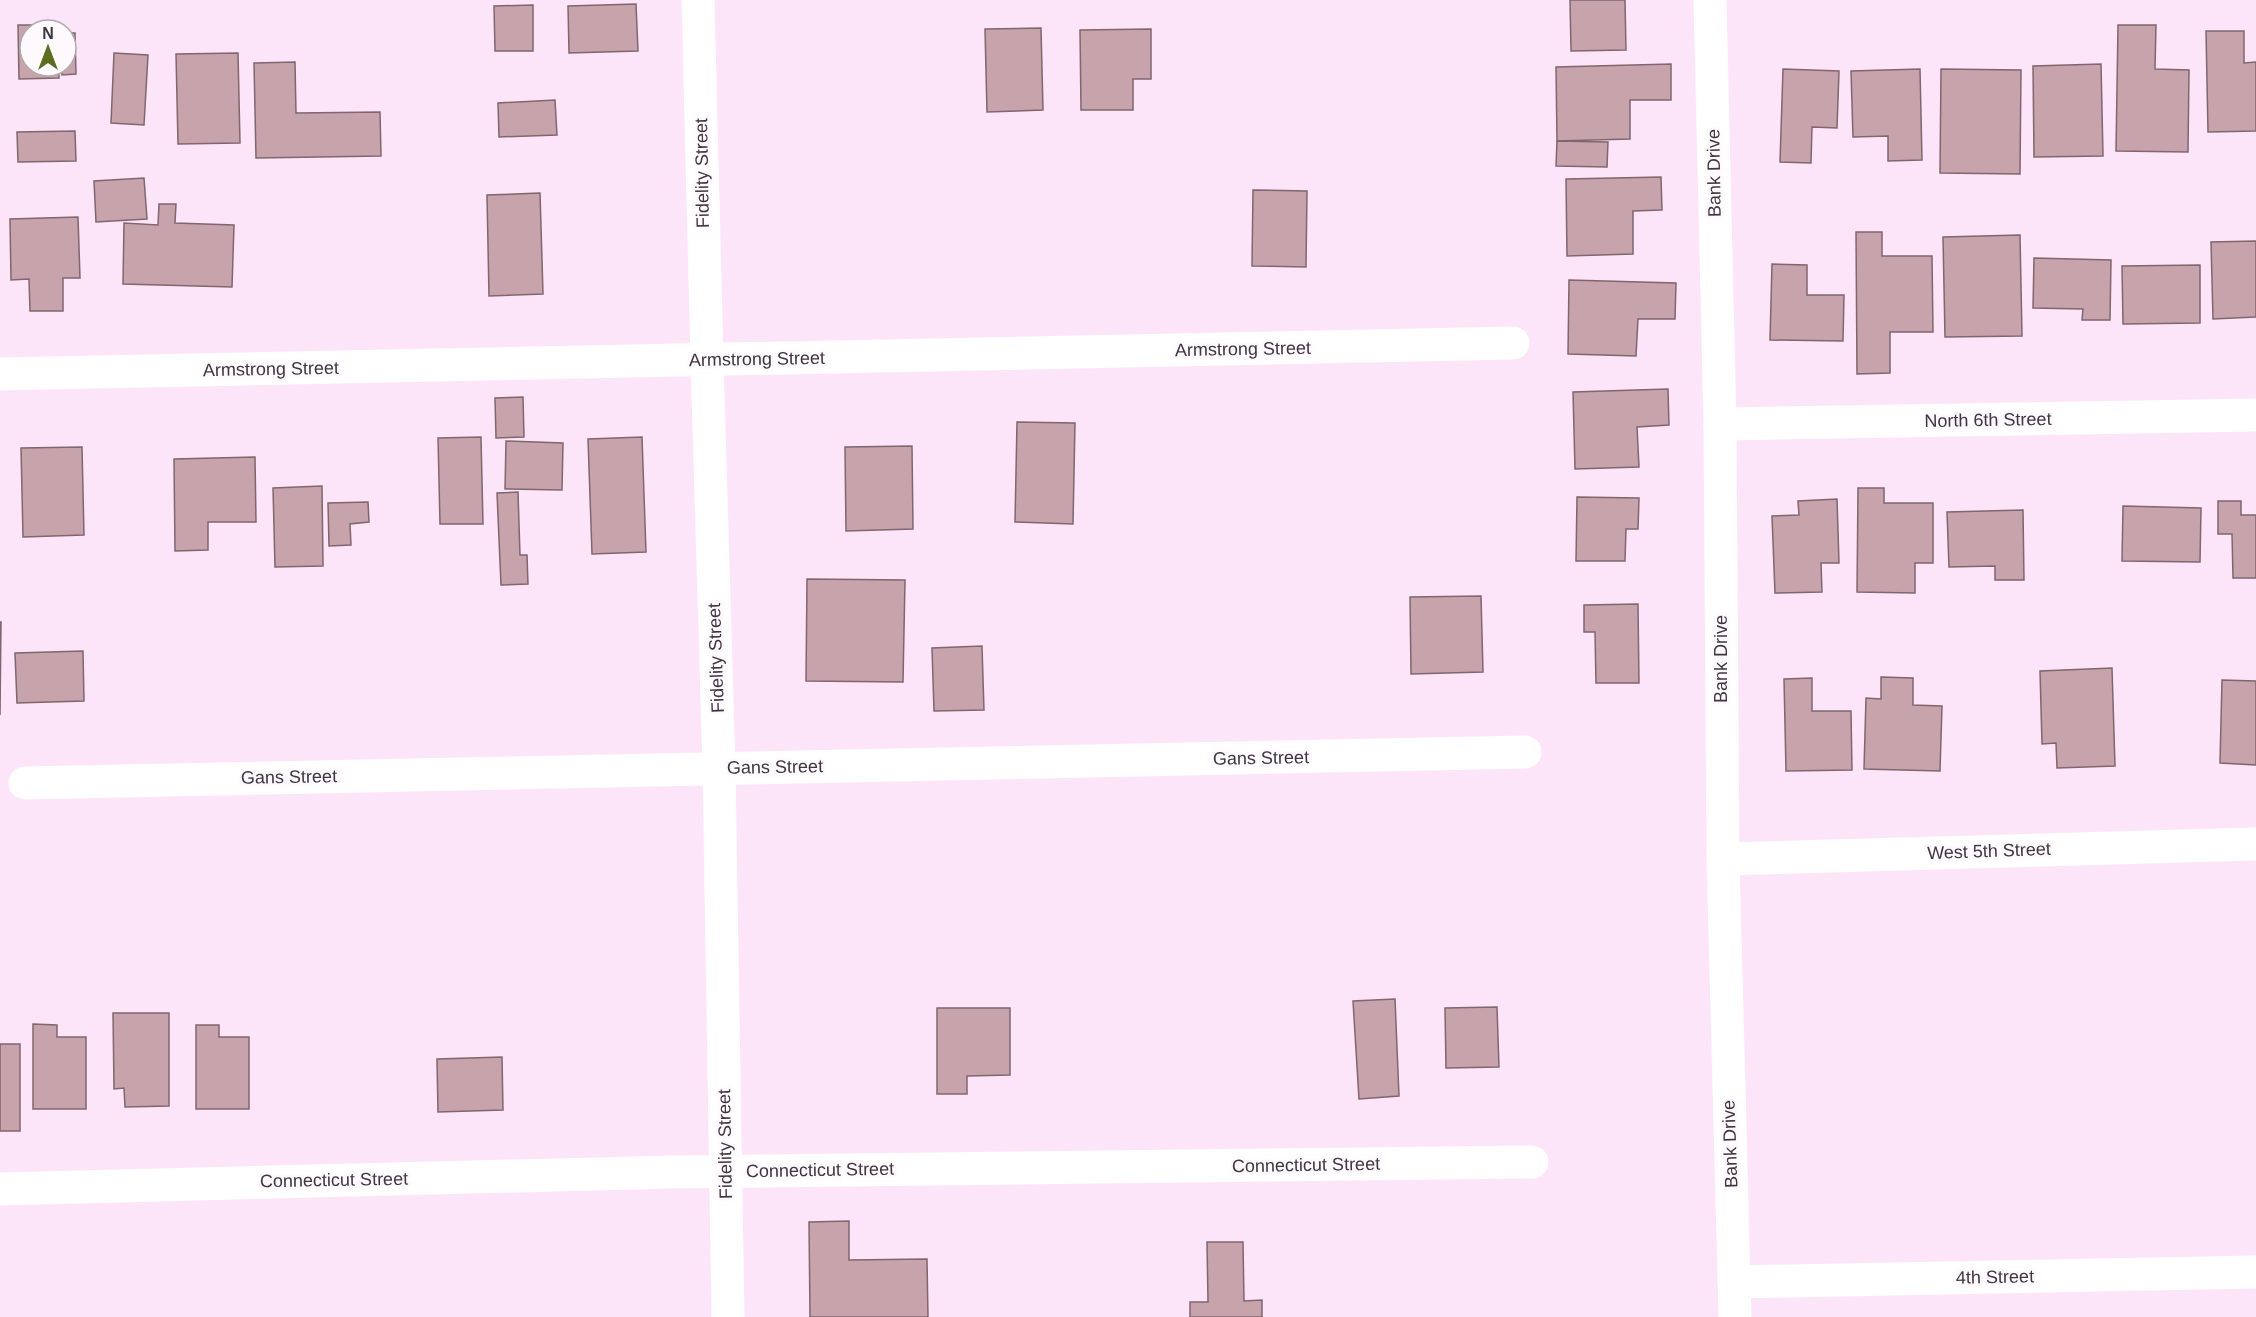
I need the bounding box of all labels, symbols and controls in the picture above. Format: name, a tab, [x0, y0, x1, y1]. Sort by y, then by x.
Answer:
north arrow	[18, 18, 78, 78]
text: N	[42, 25, 54, 42]
street label: Fidelity Street	[691, 118, 713, 228]
street label: Bank Drive	[1703, 129, 1725, 217]
street label: Armstrong Street	[1175, 338, 1311, 360]
street label: Armstrong Street	[689, 348, 825, 370]
street label: Armstrong Street	[203, 358, 339, 380]
street label: North 6th Street	[1924, 409, 2052, 431]
street label: Fidelity Street	[704, 603, 728, 713]
street label: Bank Drive	[1711, 615, 1731, 703]
street label: Gans Street	[1213, 747, 1309, 769]
street label: Gans Street	[727, 756, 823, 778]
street label: Gans Street	[241, 766, 337, 788]
street label: West 5th Street	[1927, 839, 2051, 863]
street label: Fidelity Street	[714, 1089, 736, 1199]
street label: Bank Drive	[1718, 1100, 1742, 1188]
street label: Connecticut Street	[1232, 1154, 1380, 1176]
street label: Connecticut Street	[746, 1159, 894, 1181]
street label: Connecticut Street	[260, 1169, 408, 1191]
street label: 4th Street	[1956, 1266, 2034, 1288]

